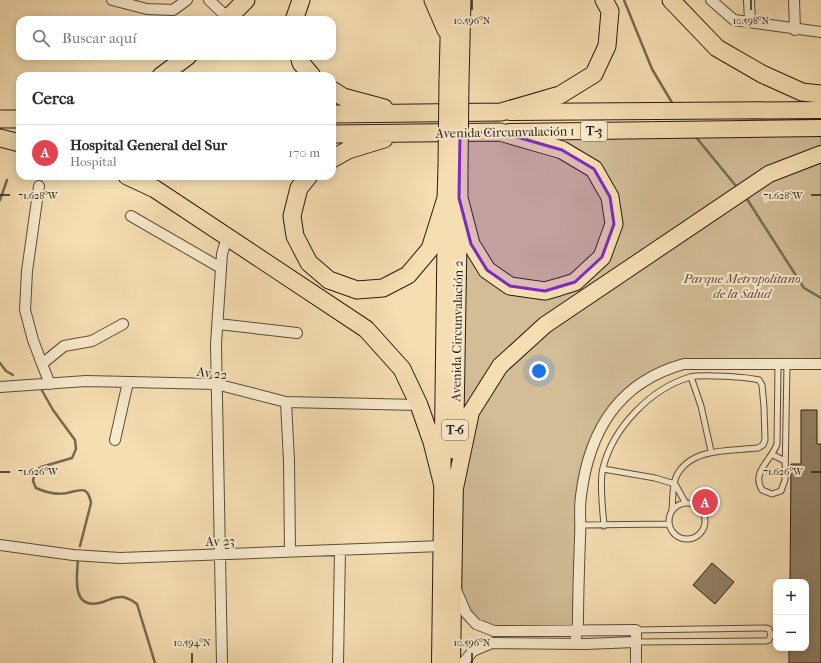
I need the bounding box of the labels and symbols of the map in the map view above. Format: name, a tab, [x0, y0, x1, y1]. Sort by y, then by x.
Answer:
text: 10.596°N	[454, 15, 491, 27]
text: 10.598°N	[733, 15, 770, 27]
road number: T-3	[581, 121, 607, 141]
street label: Avenida Circunvalación 1	[434, 123, 575, 141]
text: 71.628°W	[18, 190, 59, 202]
text: 71.628°W	[763, 190, 804, 202]
street label: Avenida Circunvalación 2	[448, 260, 466, 403]
park label: Parque Metropolitano de la Salud	[683, 271, 801, 301]
your location	[529, 361, 549, 381]
street label: Av 22	[195, 364, 228, 382]
road number: T-6	[442, 420, 468, 440]
text: 71.626°W	[18, 466, 59, 478]
text: 71.626°W	[763, 466, 804, 478]
pin: A	[692, 487, 718, 517]
street label: Av 23	[204, 533, 235, 549]
text: 10.594°N	[173, 637, 211, 649]
text: 10.596°N	[454, 637, 491, 649]

